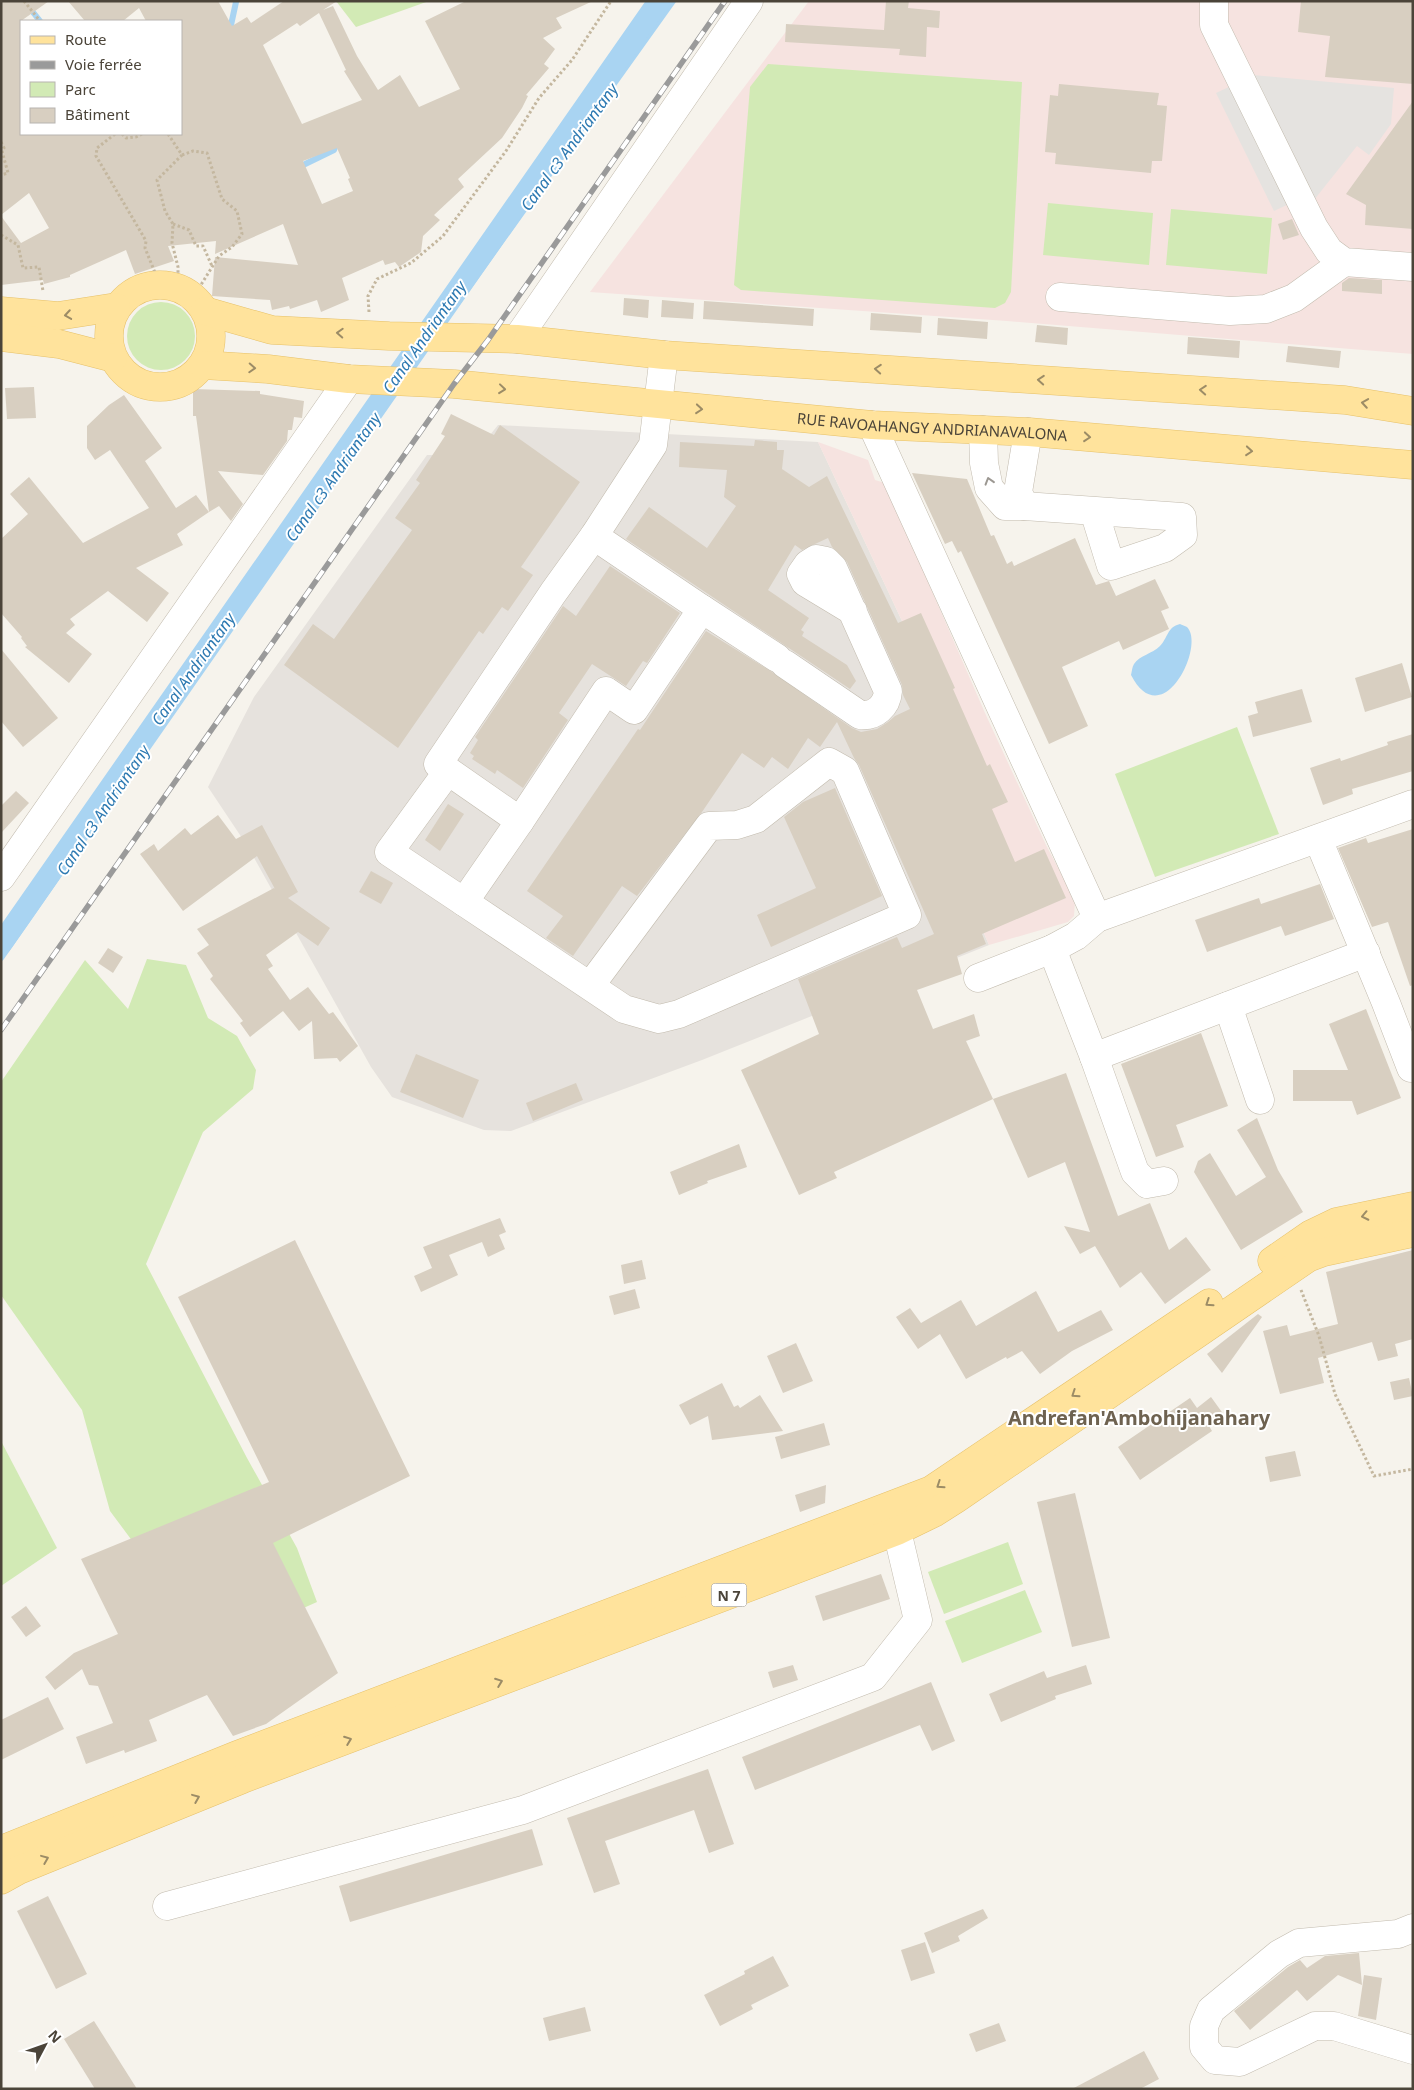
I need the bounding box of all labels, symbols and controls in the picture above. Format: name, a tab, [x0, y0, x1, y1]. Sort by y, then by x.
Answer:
legend	[20, 20, 182, 135]
text: Route	[65, 29, 107, 49]
text: Voie ferrée	[65, 54, 142, 74]
water label: Canal c3 Andriantany	[515, 77, 624, 215]
text: Parc	[65, 79, 96, 99]
text: Bâtiment	[65, 104, 130, 124]
water label: Canal Andriantany	[377, 275, 472, 398]
one-way arrow	[64, 309, 72, 319]
one-way arrow	[336, 328, 344, 339]
one-way arrow	[248, 362, 256, 373]
one-way arrow	[874, 364, 882, 375]
one-way arrow	[1036, 374, 1044, 385]
one-way arrow	[498, 383, 506, 394]
one-way arrow	[1198, 385, 1206, 396]
one-way arrow	[1360, 398, 1369, 408]
one-way arrow	[695, 403, 703, 414]
water label: Canal c3 Andriantany	[280, 407, 387, 546]
street label: RUE RAVOAHANGY ANDRIANAVALONA	[796, 408, 1069, 445]
one-way arrow	[1084, 431, 1092, 442]
one-way arrow	[1246, 445, 1254, 456]
one-way arrow	[984, 478, 994, 486]
water label: Canal Andriantany	[146, 607, 241, 730]
water label: Canal c3 Andriantany	[51, 739, 156, 880]
one-way arrow	[1361, 1210, 1370, 1221]
one-way arrow	[1206, 1297, 1215, 1306]
one-way arrow	[1071, 1388, 1081, 1397]
district label: Andrefan'Ambohijanahary	[1008, 1404, 1271, 1431]
one-way arrow	[936, 1479, 946, 1488]
road number: N 7	[712, 1584, 746, 1606]
one-way arrow	[495, 1678, 503, 1688]
one-way arrow	[343, 1736, 351, 1746]
one-way arrow	[191, 1794, 200, 1804]
one-way arrow	[40, 1855, 49, 1865]
north arrow	[20, 2020, 70, 2070]
text: N	[44, 2026, 66, 2047]

